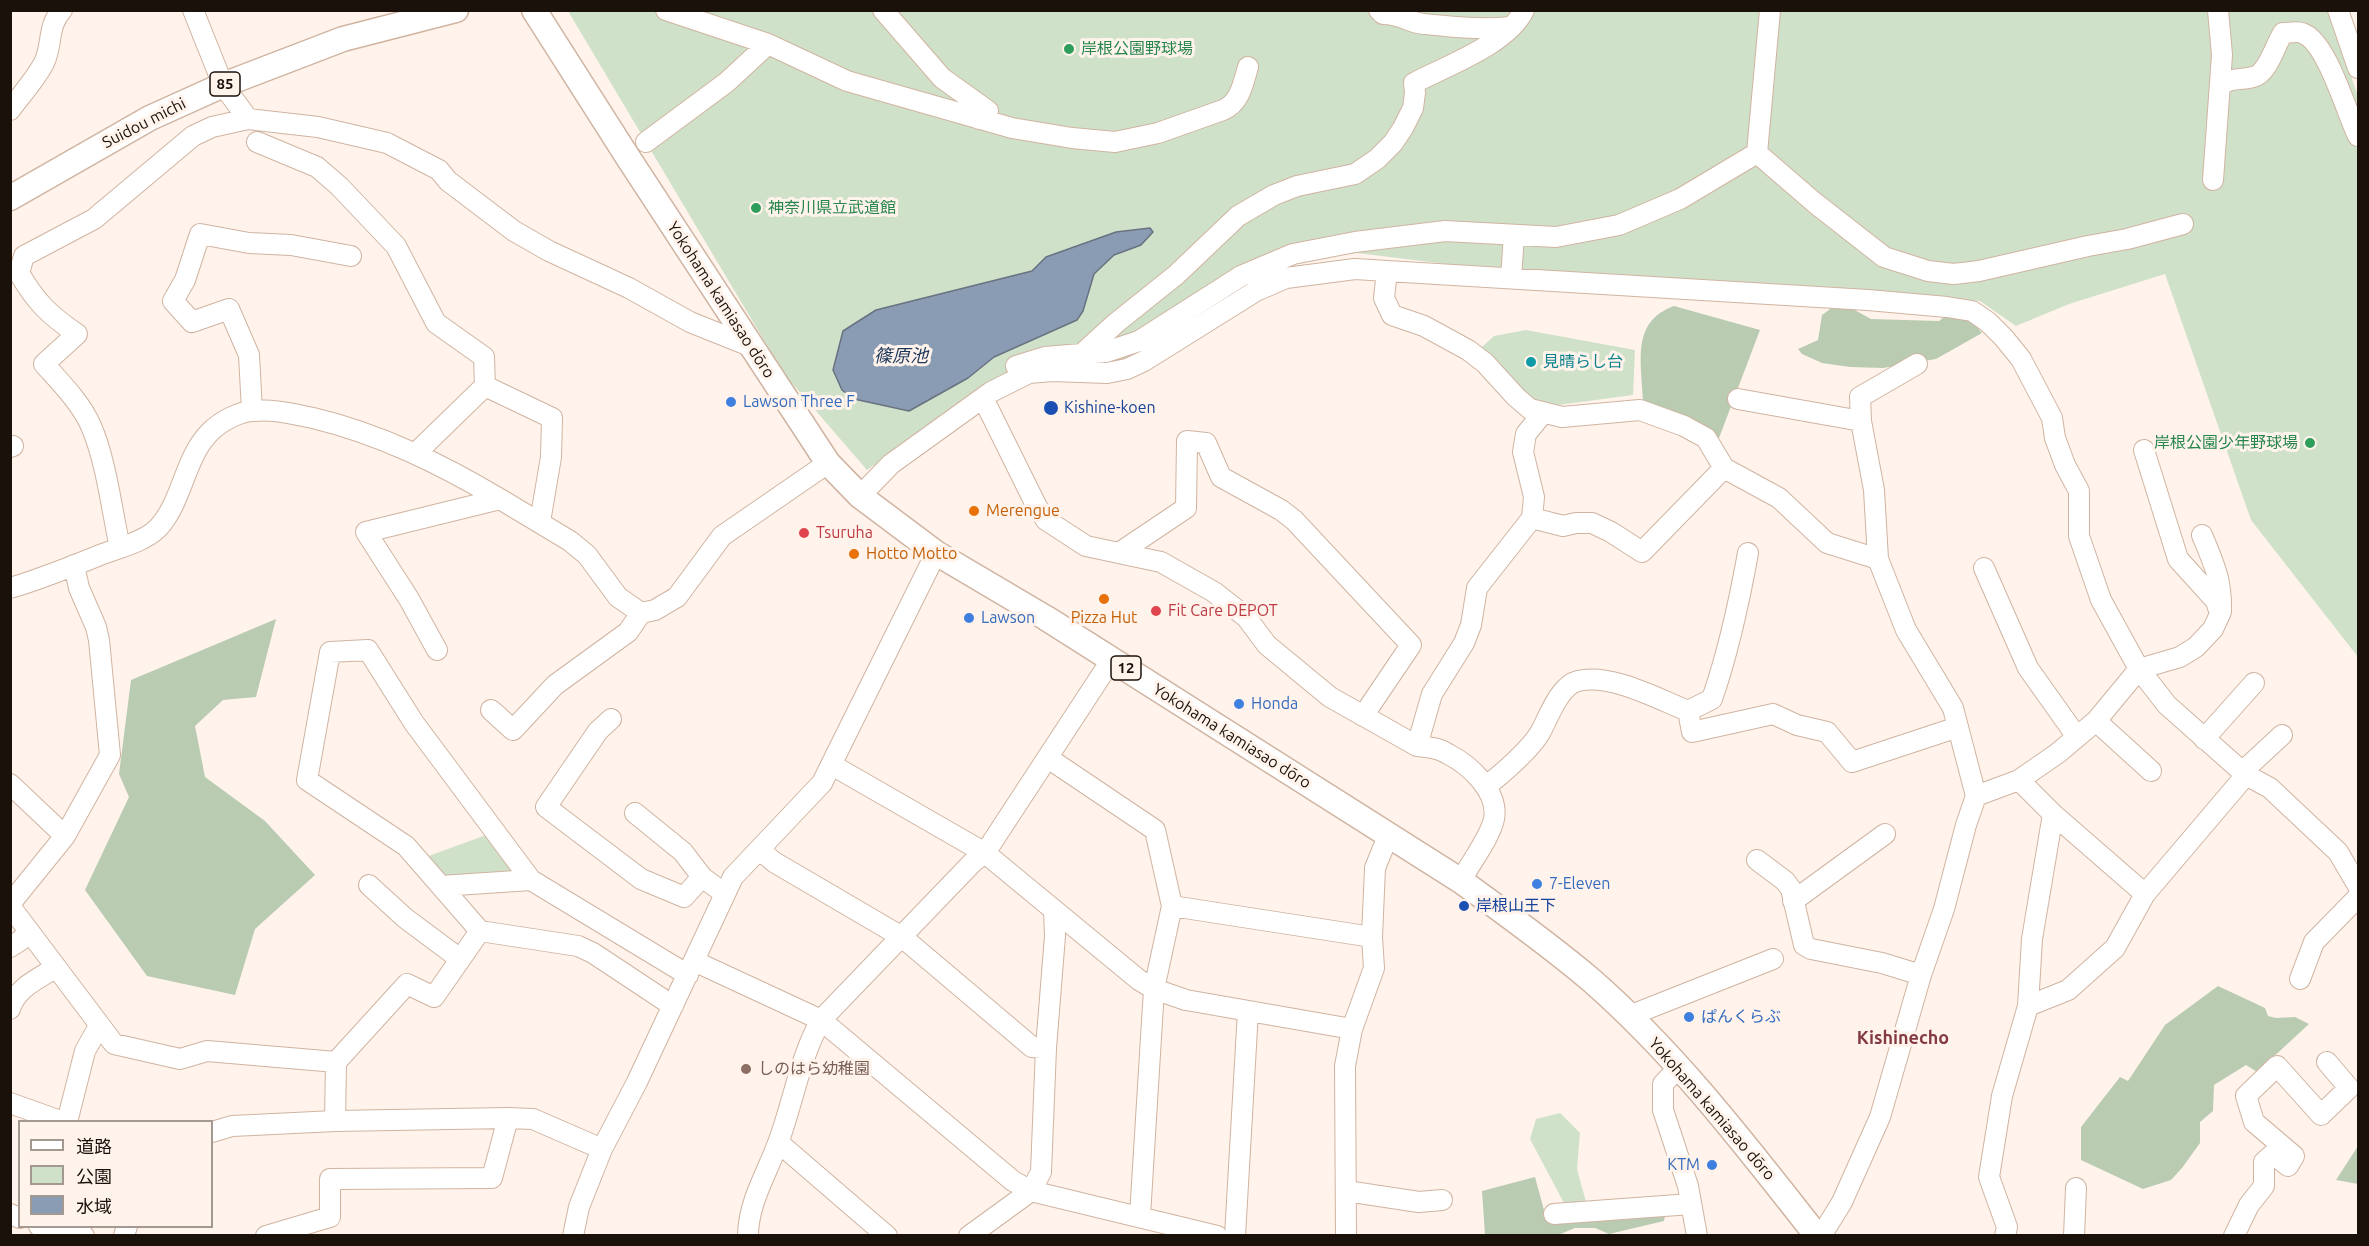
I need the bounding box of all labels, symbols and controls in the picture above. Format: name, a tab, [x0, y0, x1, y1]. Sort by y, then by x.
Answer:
place label: 岸根公園野球場	[1081, 39, 1193, 59]
marker: 岸根公園野球場	[1062, 42, 1076, 56]
road number: 85	[210, 72, 240, 96]
street label: Suidou michi	[99, 94, 189, 152]
place label: 神奈川県立武道館	[768, 198, 896, 218]
marker: 神奈川県立武道館	[749, 201, 763, 215]
street label: Yokohama kamiasao dōro	[663, 218, 779, 382]
water label: 篠原池	[874, 345, 928, 367]
place label: 見晴らし台	[1543, 352, 1623, 372]
marker: 見晴らし台	[1524, 355, 1538, 369]
place label: Lawson Three F	[743, 392, 855, 412]
marker: Lawson Three F	[724, 395, 738, 409]
place label: Kishine-koen	[1064, 398, 1156, 418]
marker: Kishine-koen	[1042, 399, 1060, 417]
place label: 岸根公園少年野球場	[2154, 433, 2298, 453]
marker: 岸根公園少年野球場	[2303, 436, 2317, 450]
place label: Merengue	[986, 501, 1060, 521]
marker: Merengue	[967, 504, 981, 518]
place label: Tsuruha	[816, 523, 873, 543]
marker: Tsuruha	[797, 526, 811, 540]
place label: Hotto Motto	[866, 544, 957, 564]
marker: Hotto Motto	[847, 547, 861, 561]
marker: Pizza Hut	[1097, 592, 1111, 606]
place label: Fit Care DEPOT	[1168, 601, 1278, 621]
marker: Fit Care DEPOT	[1149, 604, 1163, 618]
place label: Lawson	[981, 608, 1035, 628]
place label: Pizza Hut	[1071, 608, 1137, 628]
marker: Lawson	[962, 611, 976, 625]
road number: 12	[1111, 656, 1141, 680]
street label: Yokohama kamiasao dōro	[1149, 679, 1315, 793]
place label: Honda	[1251, 694, 1298, 714]
marker: Honda	[1232, 697, 1246, 711]
place label: 7-Eleven	[1549, 874, 1610, 894]
marker: 7-Eleven	[1530, 877, 1544, 891]
place label: 岸根山王下	[1476, 896, 1556, 916]
marker: 岸根山王下	[1457, 899, 1471, 913]
place label: ぱんくらぶ	[1701, 1007, 1781, 1027]
marker: ぱんくらぶ	[1682, 1010, 1696, 1024]
district label: Kishinecho	[1857, 1027, 1949, 1049]
street label: Yokohama kamiasao dōro	[1645, 1034, 1779, 1184]
place label: しのはら幼稚園	[758, 1059, 870, 1079]
marker: しのはら幼稚園	[739, 1062, 753, 1076]
legend	[18, 1120, 213, 1228]
text: 道路	[76, 1136, 112, 1156]
place label: KTM	[1667, 1155, 1700, 1175]
marker: KTM	[1705, 1158, 1719, 1172]
text: 公園	[76, 1166, 112, 1186]
text: 水域	[76, 1196, 112, 1216]

